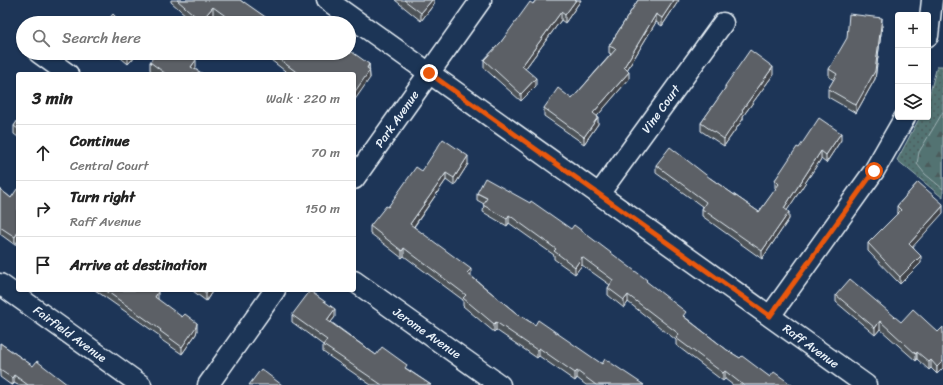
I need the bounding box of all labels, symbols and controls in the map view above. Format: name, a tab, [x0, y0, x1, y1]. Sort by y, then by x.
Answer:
map controls	[895, 12, 931, 120]
button: +	[895, 12, 931, 48]
search box	[16, 16, 356, 60]
text: Search here	[62, 25, 141, 51]
icon: search	[30, 27, 52, 49]
button: −	[895, 48, 931, 84]
route end	[420, 64, 438, 82]
street label: Vine Court	[636, 79, 687, 138]
text: 3 min	[32, 83, 73, 113]
button: layers	[895, 84, 931, 120]
street label: Park Avenue	[369, 85, 425, 153]
text: Walk · 220 m	[266, 87, 340, 110]
text: Continue	[70, 128, 130, 154]
text: 70 m	[311, 141, 340, 164]
icon: ahead	[32, 142, 54, 164]
text: Central Court	[70, 154, 149, 177]
route start	[865, 162, 883, 180]
text: Turn right	[70, 184, 135, 210]
text: 150 m	[305, 197, 340, 220]
icon: right	[32, 198, 54, 220]
text: Raff Avenue	[70, 210, 141, 233]
text: Arrive at destination	[70, 252, 207, 278]
icon: arrive	[32, 254, 54, 276]
street label: Fairfield Avenue	[28, 300, 112, 368]
street label: Jerome Avenue	[387, 301, 466, 365]
street label: Raff Avenue	[778, 318, 844, 374]

